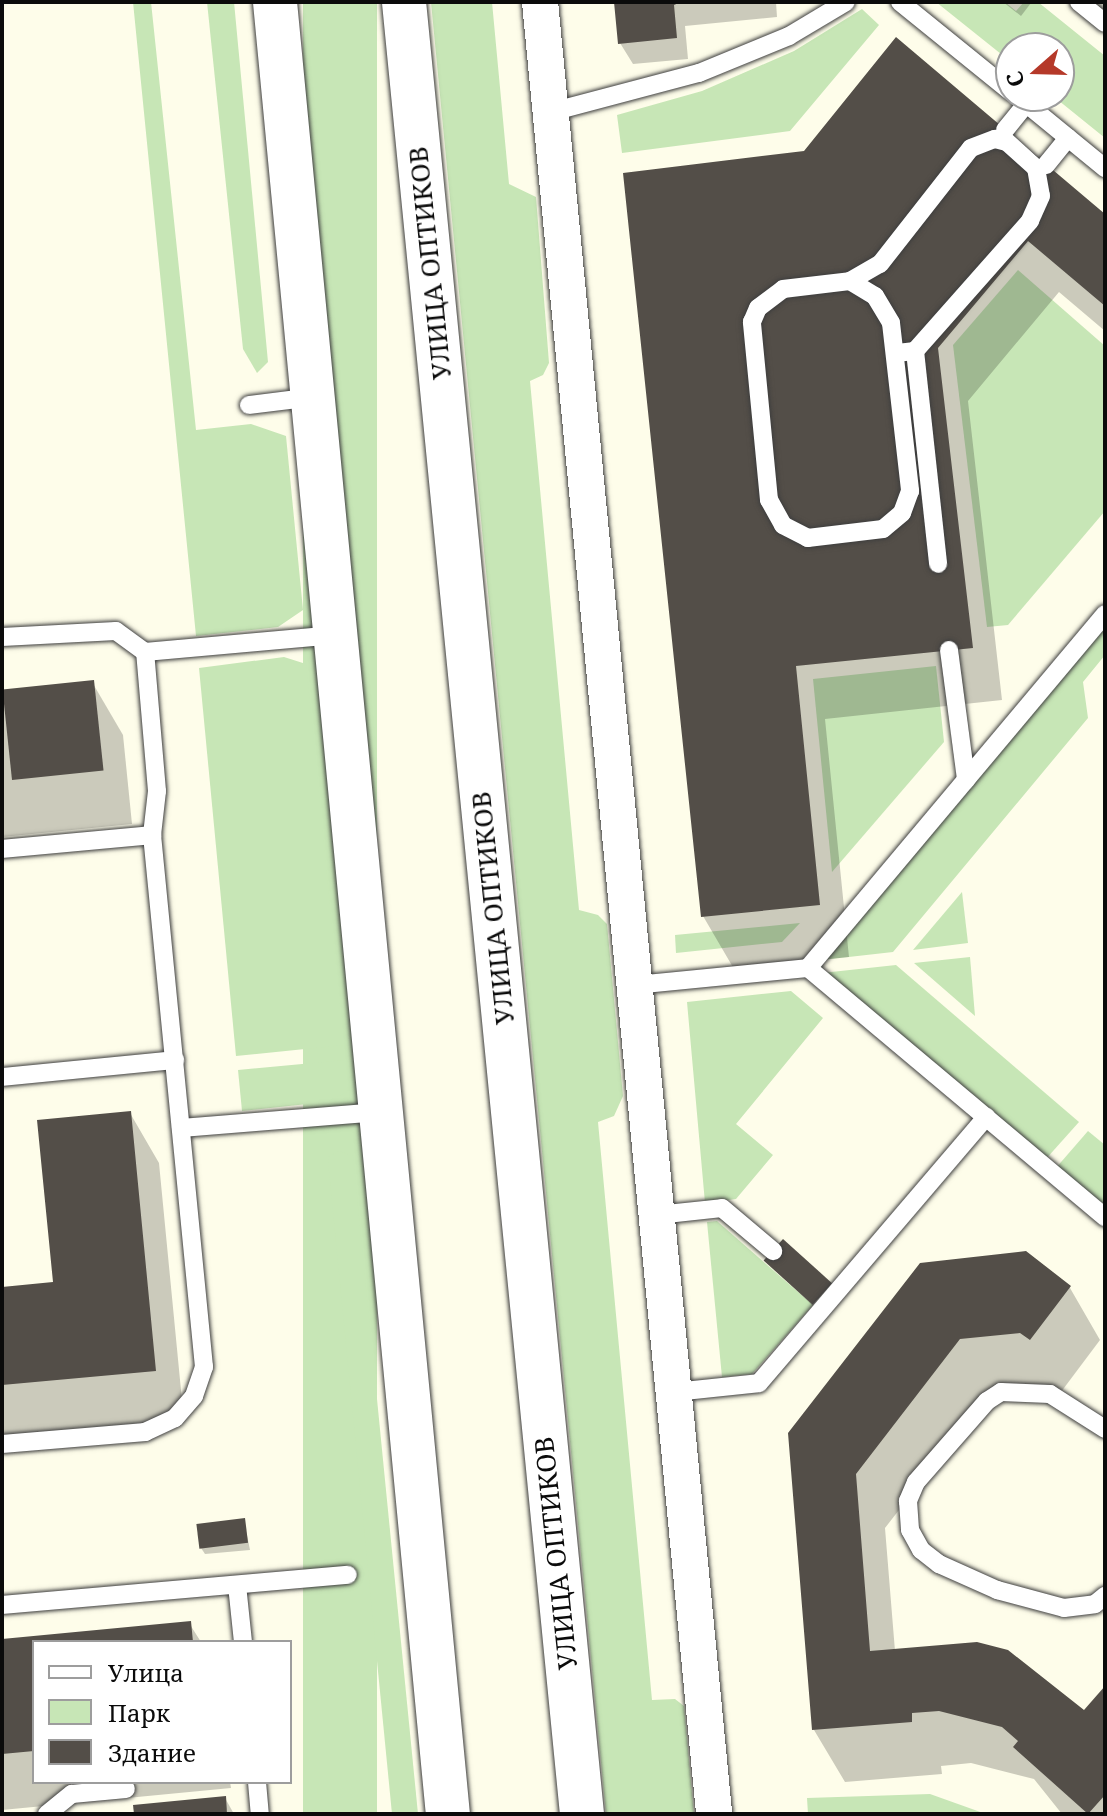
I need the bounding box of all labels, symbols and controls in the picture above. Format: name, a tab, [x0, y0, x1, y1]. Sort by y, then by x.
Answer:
north arrow	[995, 32, 1075, 112]
text: С	[998, 68, 1031, 91]
street label: УЛИЦА ОПТИКОВ	[402, 145, 458, 381]
street label: УЛИЦА ОПТИКОВ	[465, 790, 521, 1026]
street label: УЛИЦА ОПТИКОВ	[528, 1435, 584, 1671]
legend	[32, 1640, 292, 1784]
text: Улица	[108, 1656, 184, 1689]
text: Парк	[108, 1696, 170, 1729]
text: Здание	[108, 1736, 196, 1769]

